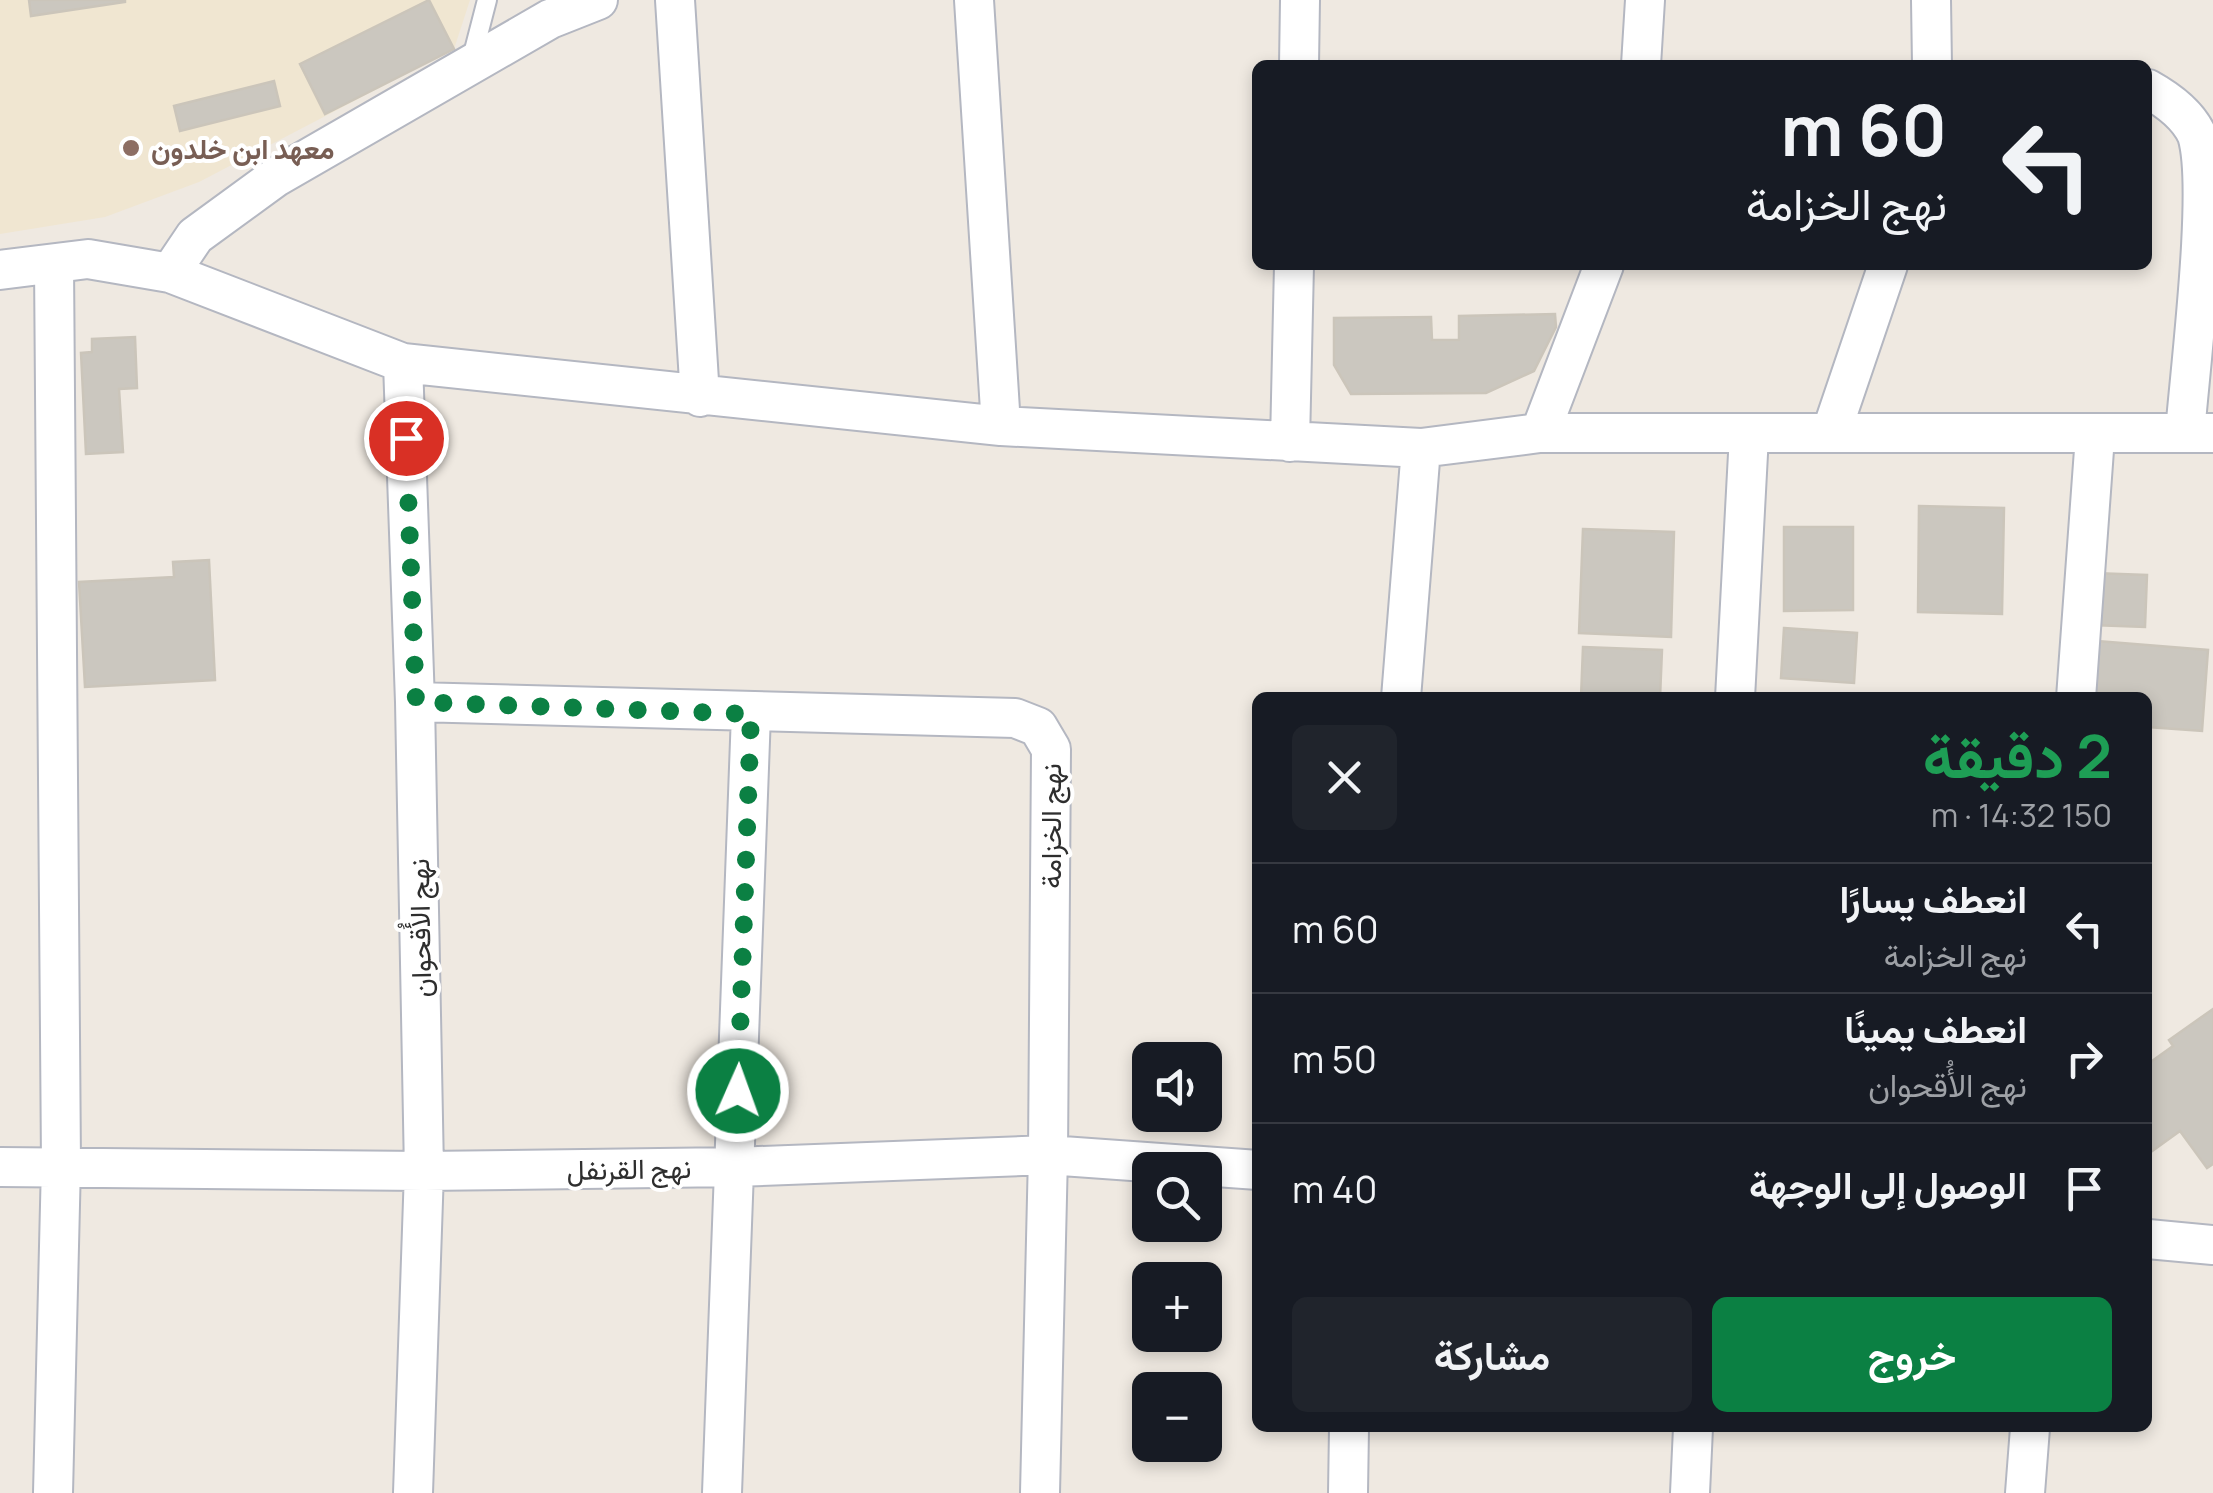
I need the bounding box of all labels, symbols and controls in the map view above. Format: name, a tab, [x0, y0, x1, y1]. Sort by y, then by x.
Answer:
text: 60 m	[1780, 81, 1947, 177]
icon: left	[1982, 100, 2112, 230]
place label: معهد ابن خلدون	[151, 129, 334, 167]
marker: معهد ابن خلدون	[120, 137, 142, 159]
text: نهج الخزامة	[1746, 172, 1947, 234]
pin	[364, 396, 449, 481]
icon: arrive	[379, 411, 434, 466]
text: 2 دقيقة	[1923, 714, 2112, 796]
button: close	[1292, 725, 1397, 830]
street label: نهج الخزامة	[1031, 763, 1071, 889]
text: 150 m · 14:32	[1931, 793, 2112, 837]
street label: نهج الأُقحوان	[396, 858, 441, 998]
text: انعطف يسارًا	[1840, 872, 2027, 924]
icon: left	[2057, 901, 2112, 956]
text: 60 m	[1292, 902, 1379, 954]
text: نهج الخزامة	[1884, 933, 2027, 977]
text: انعطف يمينًا	[1844, 1002, 2027, 1054]
icon: right	[2057, 1031, 2112, 1086]
text: 50 m	[1292, 1032, 1377, 1084]
position arrow	[686, 1039, 790, 1143]
map controls	[1132, 1042, 1222, 1462]
button: sound	[1132, 1042, 1222, 1132]
text: نهج الأُقحوان	[1868, 1063, 2027, 1107]
street label: نهج القرنفل	[566, 1148, 692, 1190]
button: search	[1132, 1152, 1222, 1242]
text: الوصول إلى الوجهة	[1749, 1158, 2027, 1210]
icon: arrive	[2057, 1161, 2112, 1216]
text: 40 m	[1292, 1162, 1377, 1214]
button: +	[1132, 1262, 1222, 1352]
button: مشاركة	[1292, 1297, 1692, 1412]
button: خروج	[1712, 1297, 2112, 1412]
button: −	[1132, 1372, 1222, 1462]

